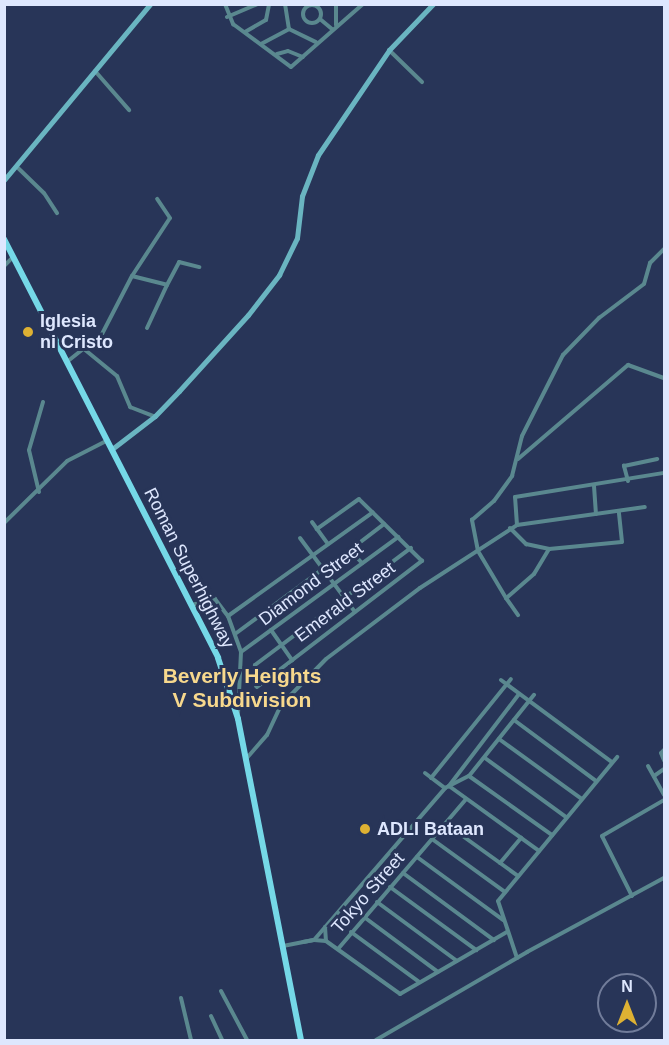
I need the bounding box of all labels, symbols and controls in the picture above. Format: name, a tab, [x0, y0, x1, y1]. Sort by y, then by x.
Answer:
place label: Iglesia ni Cristo	[40, 311, 113, 354]
marker: Iglesia ni Cristo	[21, 325, 35, 339]
street label: Roman Superhighway	[139, 484, 239, 652]
street label: Diamond Street	[255, 538, 367, 630]
street label: Emerald Street	[291, 557, 399, 647]
district label: Beverly Heights V Subdivision	[163, 663, 321, 713]
place label: ADLI Bataan	[377, 818, 484, 840]
marker: ADLI Bataan	[358, 822, 372, 836]
street label: Tokyo Street	[327, 848, 409, 938]
north arrow	[597, 973, 657, 1033]
text: N	[621, 978, 633, 995]

